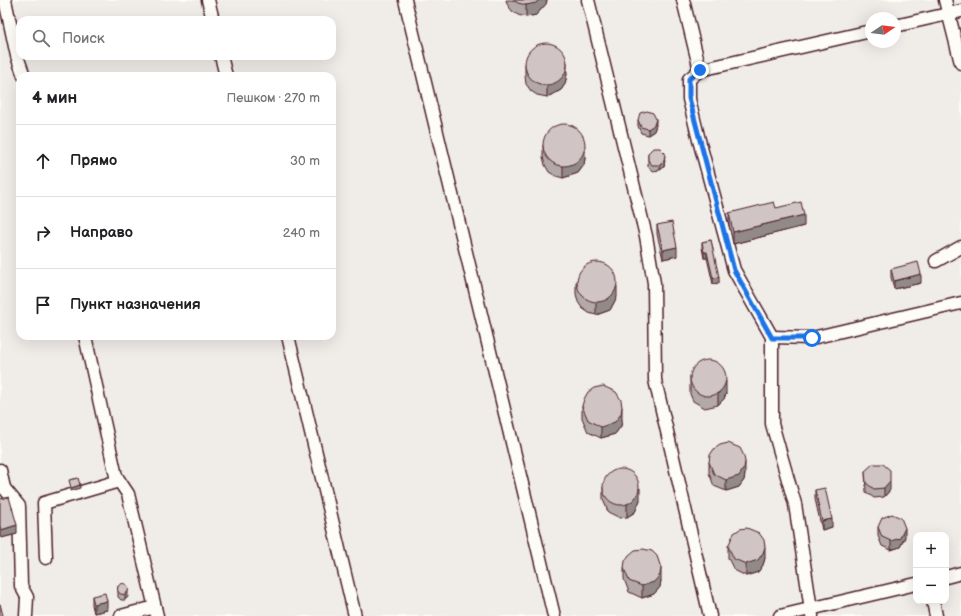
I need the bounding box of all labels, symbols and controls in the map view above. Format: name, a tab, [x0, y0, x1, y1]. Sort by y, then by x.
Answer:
north arrow	[865, 12, 901, 48]
search box	[16, 16, 336, 60]
icon: search	[30, 27, 52, 49]
text: Поиск	[62, 29, 105, 48]
route end	[691, 61, 709, 79]
text: 4 мин	[32, 88, 77, 108]
text: Пешком · 270 m	[227, 90, 320, 106]
icon: ahead	[32, 150, 54, 172]
text: Прямо	[70, 151, 117, 170]
text: 30 m	[290, 153, 320, 169]
icon: right	[32, 222, 54, 244]
text: Направо	[70, 223, 133, 242]
text: 240 m	[283, 225, 320, 241]
icon: arrive	[32, 294, 54, 316]
text: Пункт назначения	[70, 295, 201, 314]
route start	[803, 329, 821, 347]
map controls	[913, 532, 949, 604]
button: +	[913, 532, 949, 568]
button: −	[913, 568, 949, 604]

